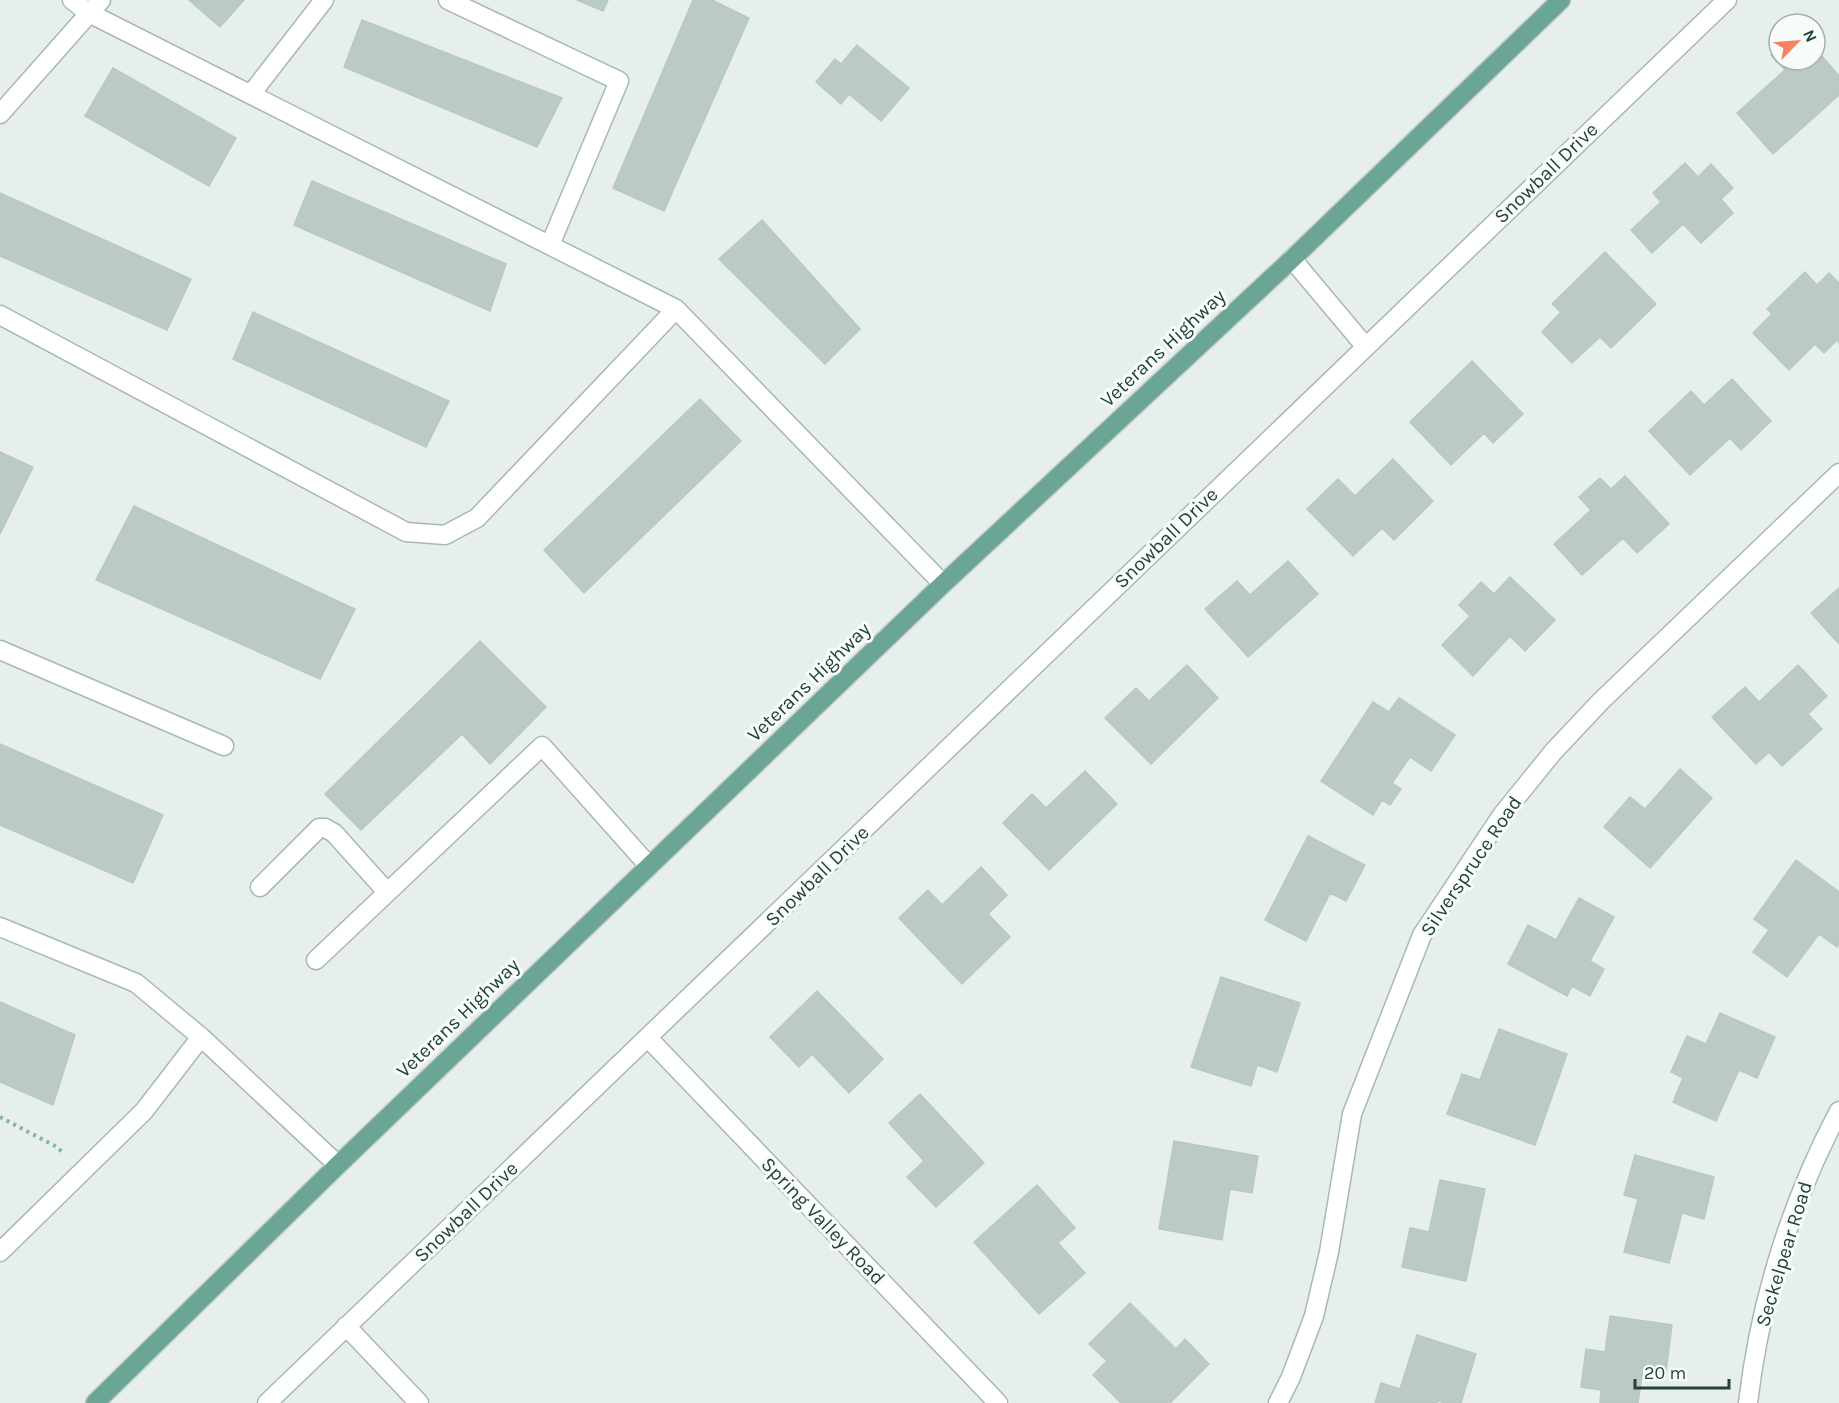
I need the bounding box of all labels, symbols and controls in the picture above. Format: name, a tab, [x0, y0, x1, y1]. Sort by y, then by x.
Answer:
north arrow	[1767, 12, 1827, 72]
text: N	[1799, 27, 1821, 45]
street label: Snowball Drive	[1489, 118, 1603, 228]
street label: Veterans Highway	[1096, 284, 1230, 412]
street label: Snowball Drive	[1109, 483, 1223, 593]
street label: Veterans Highway	[743, 618, 875, 746]
street label: Silverspruce Road	[1416, 792, 1526, 940]
street label: Snowball Drive	[760, 821, 874, 931]
street label: Veterans Highway	[392, 954, 524, 1082]
street label: Spring Valley Road	[756, 1152, 890, 1290]
street label: Snowball Drive	[409, 1157, 523, 1267]
street label: Seckelpear Road	[1751, 1179, 1817, 1329]
scale bar	[1635, 1352, 1730, 1390]
text: 20 m	[1644, 1362, 1686, 1384]

